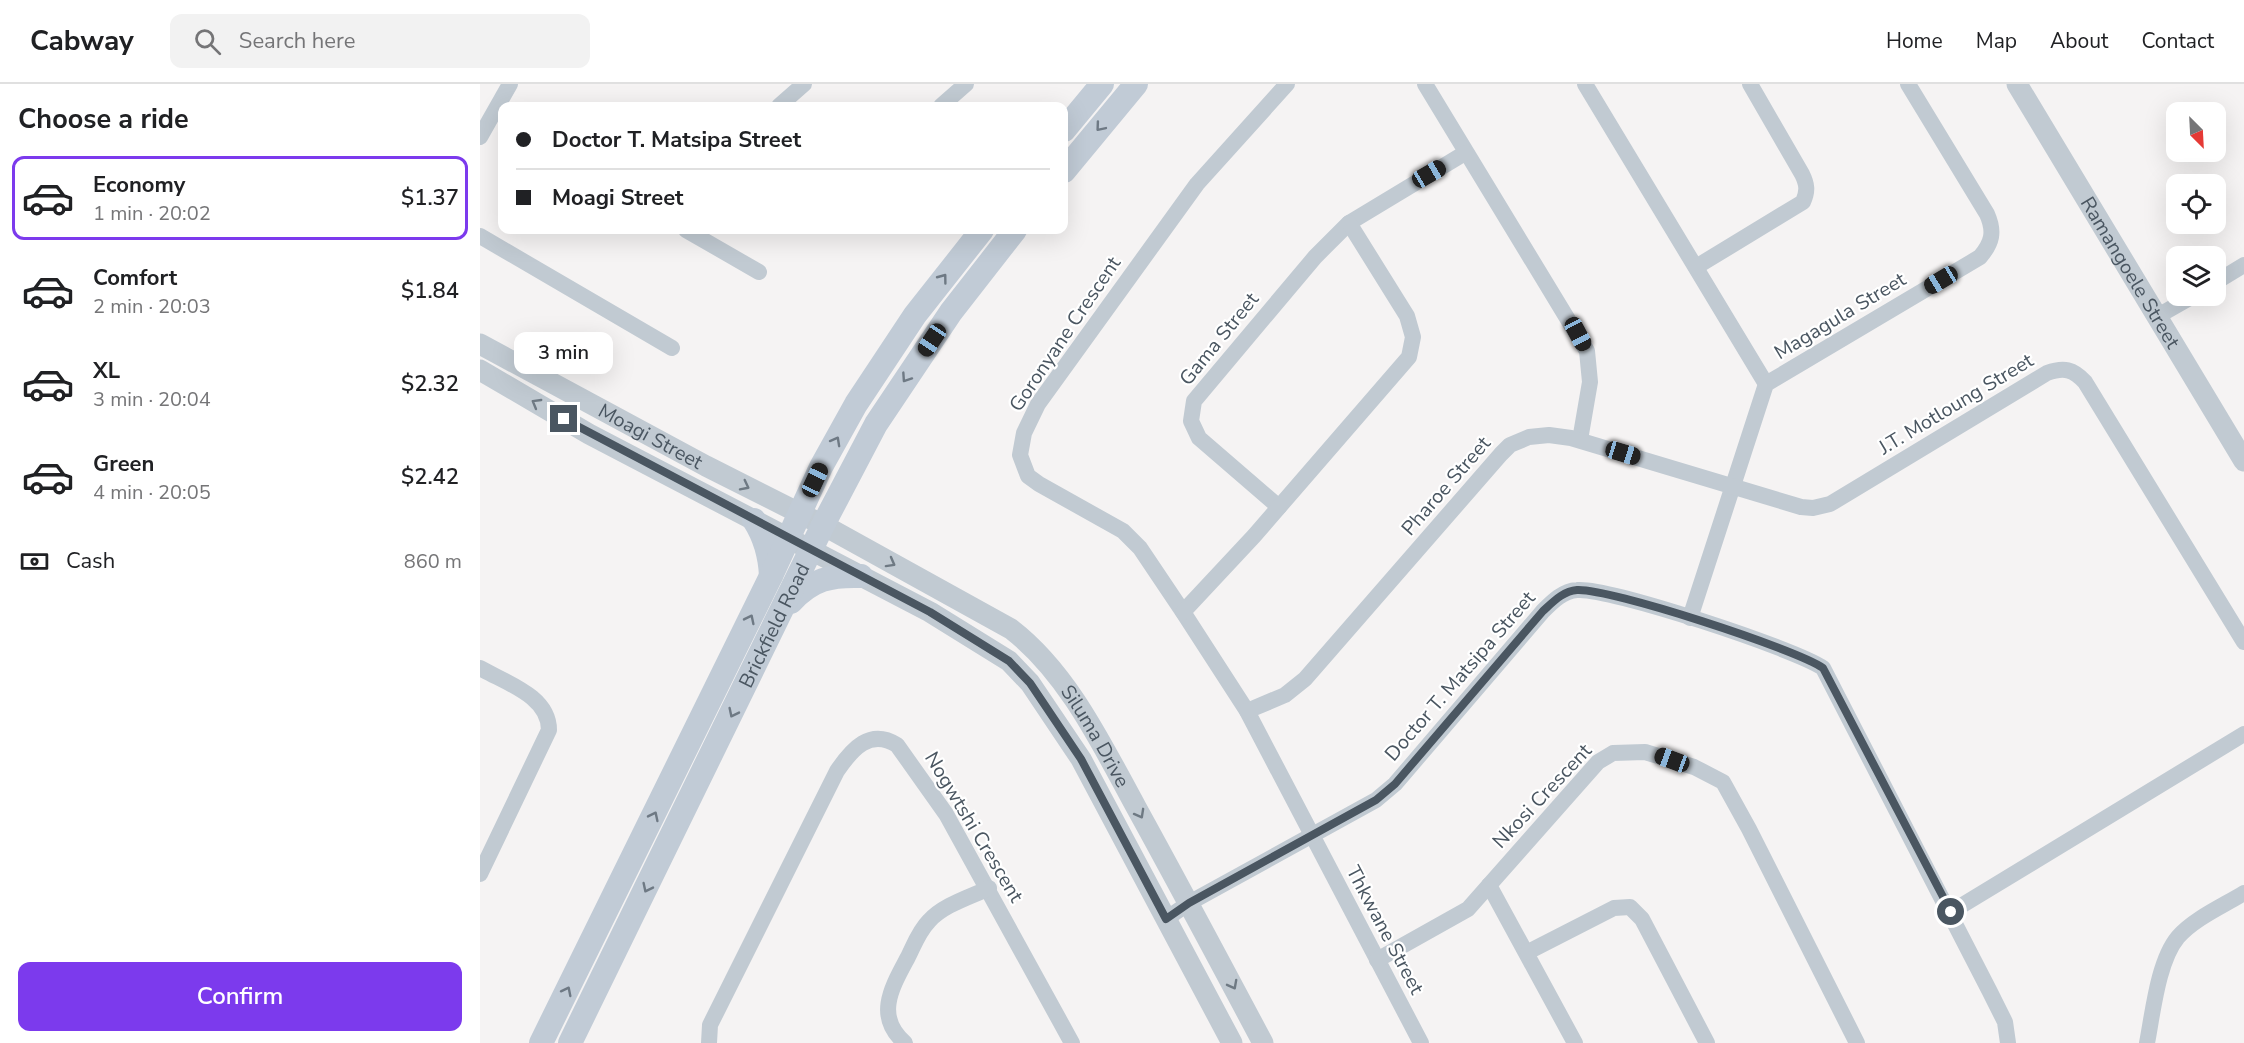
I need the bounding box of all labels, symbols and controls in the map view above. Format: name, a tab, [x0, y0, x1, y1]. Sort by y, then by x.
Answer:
search box	[170, 14, 590, 68]
text: Cabway	[30, 22, 134, 60]
icon: search	[191, 25, 224, 58]
text: Search here	[239, 26, 355, 56]
text: Home	[1886, 27, 1943, 55]
text: Map	[1976, 27, 2017, 55]
text: About	[2050, 27, 2108, 55]
text: Contact	[2141, 27, 2214, 55]
text: Choose a ride	[18, 101, 189, 138]
north arrow	[2166, 102, 2226, 162]
map controls	[2166, 102, 2226, 306]
one-way arrow	[1096, 121, 1107, 132]
text: Doctor T. Matsipa Street	[552, 125, 801, 155]
car	[1409, 157, 1449, 191]
text: Economy	[93, 170, 185, 200]
icon: car	[21, 171, 75, 225]
button: locate	[2166, 174, 2226, 234]
text: $1.37	[401, 183, 459, 213]
text: Moagi Street	[552, 183, 684, 213]
street label: Ramangoele Street	[2074, 192, 2187, 354]
text: 1 min · 20:02	[93, 200, 211, 227]
button: layers	[2166, 246, 2226, 306]
street label: Goronyane Crescent	[1003, 250, 1128, 417]
text: Comfort	[93, 263, 177, 293]
car	[1921, 263, 1961, 297]
icon: car	[21, 264, 75, 318]
street label: Magagula Street	[1769, 265, 1912, 366]
one-way arrow	[935, 273, 946, 284]
text: $1.84	[401, 276, 459, 306]
street label: Gama Street	[1173, 286, 1266, 391]
text: 2 min · 20:03	[93, 293, 211, 320]
car	[1562, 314, 1594, 354]
car	[914, 320, 950, 360]
callout: 3 min	[514, 332, 614, 374]
text: 3 min	[538, 339, 589, 366]
street label: J.T. Motloung Street	[1873, 347, 2039, 461]
text: XL	[93, 356, 120, 386]
icon: car	[21, 357, 75, 411]
text: $2.32	[401, 369, 459, 399]
one-way arrow	[902, 371, 913, 382]
text: 3 min · 20:04	[93, 386, 211, 413]
street label: Moagi Street	[594, 397, 709, 476]
one-way arrow	[532, 398, 542, 410]
route end	[550, 405, 577, 432]
street label: Pharoe Street	[1395, 430, 1497, 541]
one-way arrow	[829, 436, 840, 447]
car	[1603, 439, 1643, 467]
text: Green	[93, 449, 154, 479]
icon: car	[21, 450, 75, 504]
car	[799, 460, 831, 500]
text: $2.42	[401, 462, 459, 492]
text: 4 min · 20:05	[93, 479, 211, 506]
one-way arrow	[739, 479, 749, 490]
icon: cash	[18, 545, 51, 578]
text: Cash	[66, 546, 115, 576]
text: 860 m	[404, 548, 462, 575]
one-way arrow	[885, 556, 896, 568]
street label: Brickfield Road	[732, 558, 816, 692]
street label: Doctor T. Matsipa Street	[1379, 584, 1542, 767]
one-way arrow	[743, 615, 754, 625]
street label: Siluma Drive	[1055, 679, 1136, 792]
one-way arrow	[729, 706, 740, 717]
street label: Nkosi Crescent	[1486, 737, 1598, 854]
car	[1652, 745, 1692, 775]
street label: Nogwtshi Crescent	[918, 747, 1030, 908]
one-way arrow	[1133, 807, 1144, 818]
one-way arrow	[646, 811, 658, 822]
street label: Thkwane Street	[1340, 861, 1431, 1000]
one-way arrow	[642, 881, 654, 892]
route start	[1937, 898, 1964, 925]
button: Confirm	[18, 962, 462, 1031]
one-way arrow	[1225, 979, 1237, 990]
one-way arrow	[560, 986, 572, 997]

